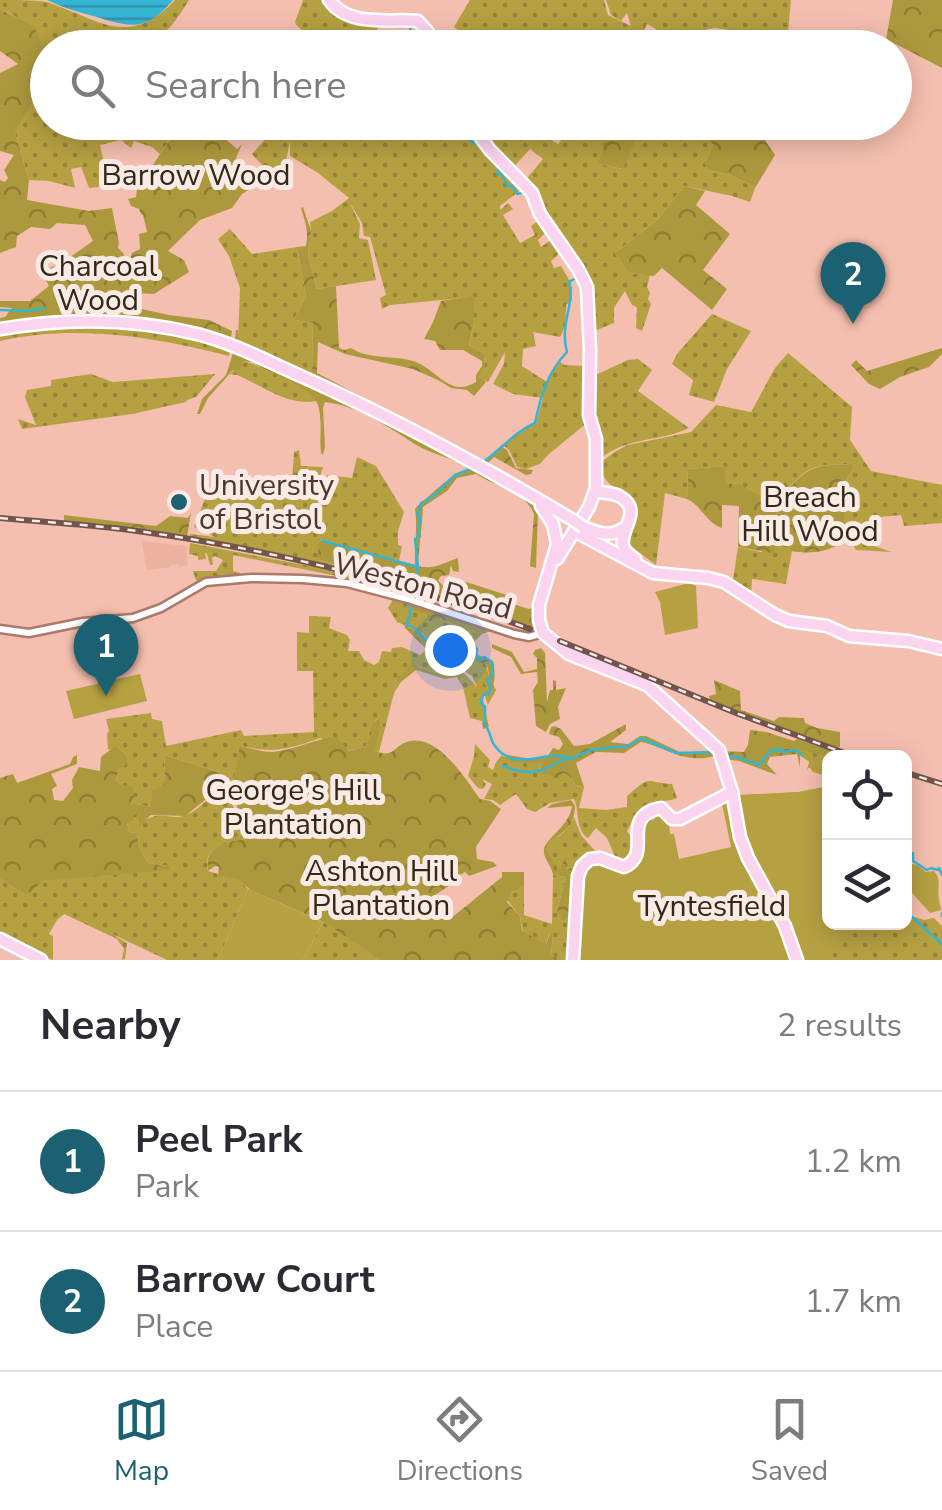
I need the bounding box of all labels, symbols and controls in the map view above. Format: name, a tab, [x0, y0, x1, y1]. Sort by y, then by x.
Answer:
search box	[30, 30, 912, 140]
icon: search	[65, 58, 120, 113]
text: Search here	[145, 60, 346, 111]
park label: Barrow Wood	[102, 155, 290, 196]
pin: 2	[820, 242, 886, 324]
park label: Charcoal Wood	[39, 246, 157, 321]
place label: University of Bristol	[199, 465, 335, 540]
park label: Breach Hill Wood	[741, 477, 879, 552]
marker: University of Bristol	[168, 491, 190, 513]
street label: Weston Road	[329, 543, 517, 630]
pin: 1	[74, 614, 138, 696]
your location	[425, 625, 476, 676]
map controls	[822, 750, 912, 930]
button: locate	[822, 750, 912, 840]
park label: George's Hill Plantation	[206, 770, 381, 845]
button: layers	[822, 840, 912, 930]
park label: Ashton Hill Plantation	[305, 851, 457, 926]
park label: Tyntesfield	[638, 886, 786, 927]
text: Nearby	[40, 997, 181, 1054]
text: 2 results	[777, 1004, 902, 1047]
text: Peel Park	[135, 1114, 302, 1165]
text: 1	[63, 1140, 82, 1183]
text: 1.2 km	[805, 1140, 902, 1183]
text: Park	[135, 1165, 199, 1208]
text: Barrow Court	[135, 1254, 375, 1305]
text: 2	[63, 1280, 82, 1323]
text: 1.7 km	[805, 1280, 902, 1323]
text: Place	[135, 1305, 213, 1348]
tab: Map	[114, 1392, 169, 1490]
tab: Directions	[397, 1392, 523, 1490]
tab: Saved	[751, 1392, 828, 1490]

